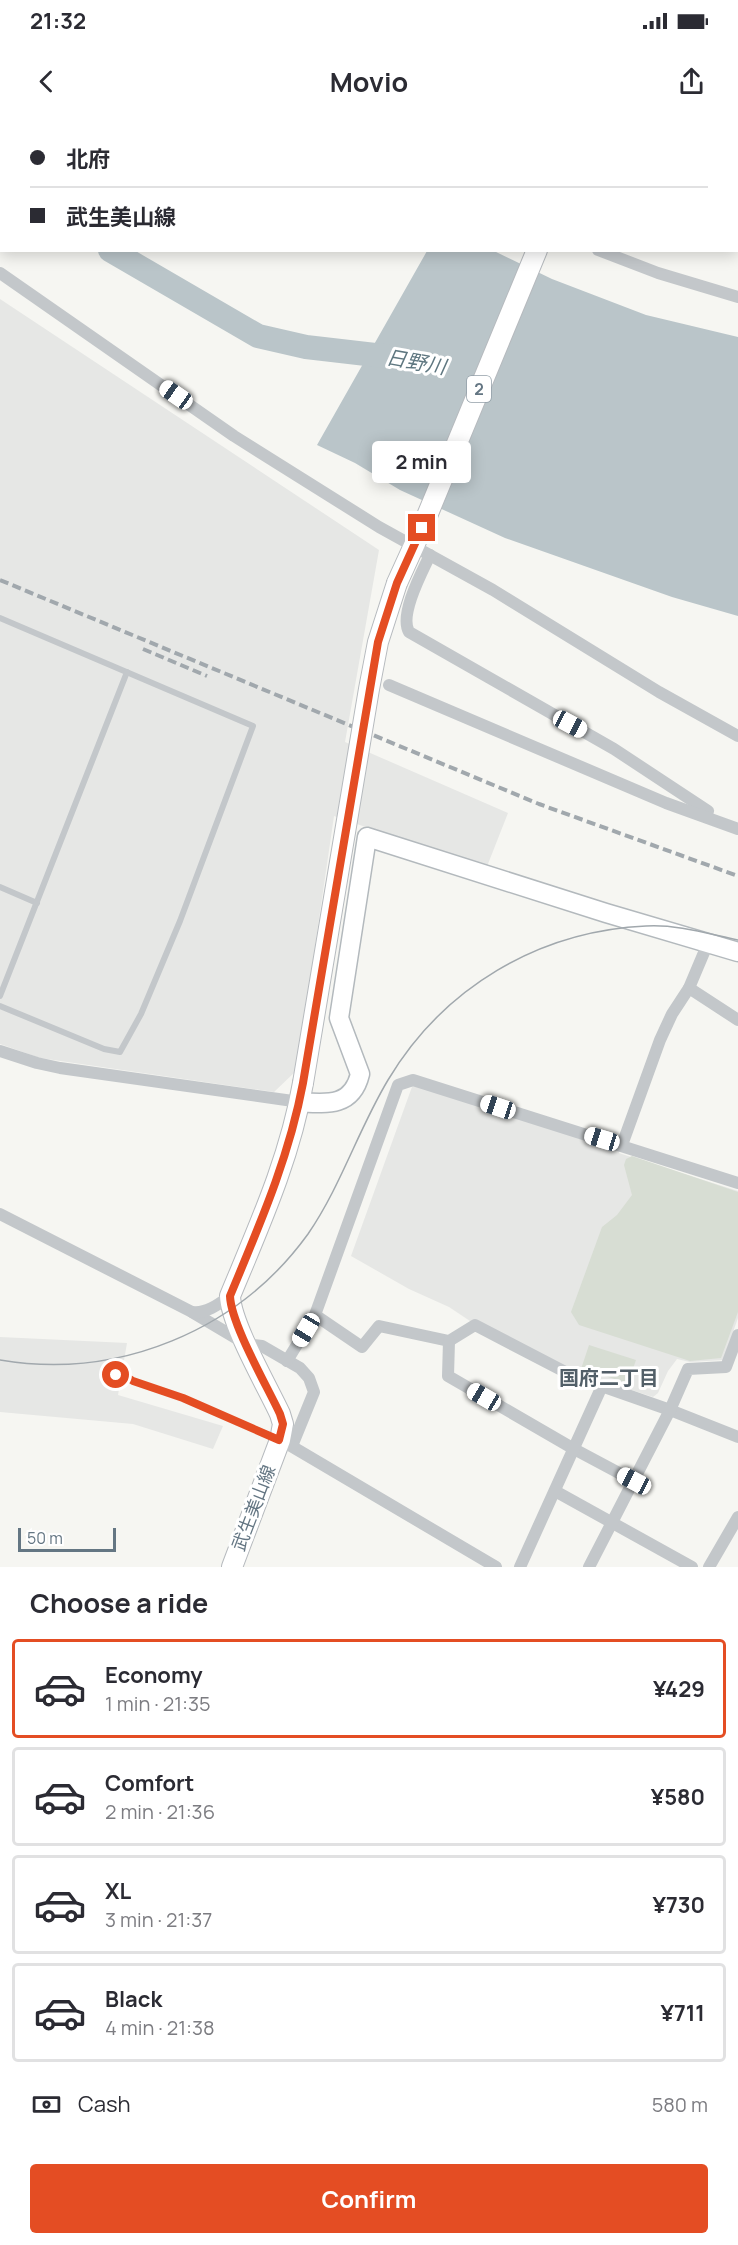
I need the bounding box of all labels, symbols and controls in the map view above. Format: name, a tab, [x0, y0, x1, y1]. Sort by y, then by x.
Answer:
text: 21:32	[30, 6, 86, 36]
text: Movio	[330, 63, 408, 100]
icon: back	[30, 65, 63, 98]
icon: share	[675, 65, 708, 98]
text: 北府	[66, 144, 110, 174]
text: 武生美山線	[66, 202, 176, 232]
water label: 日野川	[384, 343, 450, 380]
road number: 2	[467, 376, 491, 402]
car	[156, 377, 196, 413]
callout: 2 min	[372, 441, 472, 483]
text: 2 min	[395, 448, 448, 475]
route end	[408, 514, 435, 541]
car	[550, 708, 590, 740]
car	[478, 1093, 518, 1121]
car	[582, 1125, 622, 1153]
car	[289, 1310, 323, 1350]
route start	[102, 1361, 129, 1388]
district label: 国府二丁目	[559, 1364, 659, 1391]
car	[464, 1380, 504, 1414]
street label: 武生美山線	[226, 1461, 280, 1554]
car	[614, 1465, 654, 1497]
scale bar	[18, 1525, 116, 1552]
text: 50 m	[27, 1527, 63, 1549]
text: Choose a ride	[30, 1584, 208, 1621]
text: Economy	[105, 1660, 203, 1690]
icon: car	[33, 1662, 87, 1716]
text: ¥429	[653, 1674, 705, 1704]
text: 1 min · 21:35	[105, 1690, 211, 1717]
text: Comfort	[105, 1768, 194, 1798]
icon: car	[33, 1770, 87, 1824]
text: ¥580	[651, 1782, 705, 1812]
text: 2 min · 21:36	[105, 1798, 215, 1825]
text: XL	[105, 1876, 131, 1906]
icon: car	[33, 1878, 87, 1932]
text: ¥730	[653, 1890, 705, 1920]
text: 3 min · 21:37	[105, 1906, 212, 1933]
text: Black	[105, 1984, 162, 2014]
icon: car	[33, 1986, 87, 2040]
text: ¥711	[661, 1998, 705, 2028]
text: 4 min · 21:38	[105, 2014, 215, 2041]
icon: cash	[30, 2088, 63, 2121]
text: Cash	[78, 2089, 131, 2119]
text: 580 m	[652, 2091, 708, 2118]
button: Confirm	[30, 2164, 708, 2233]

